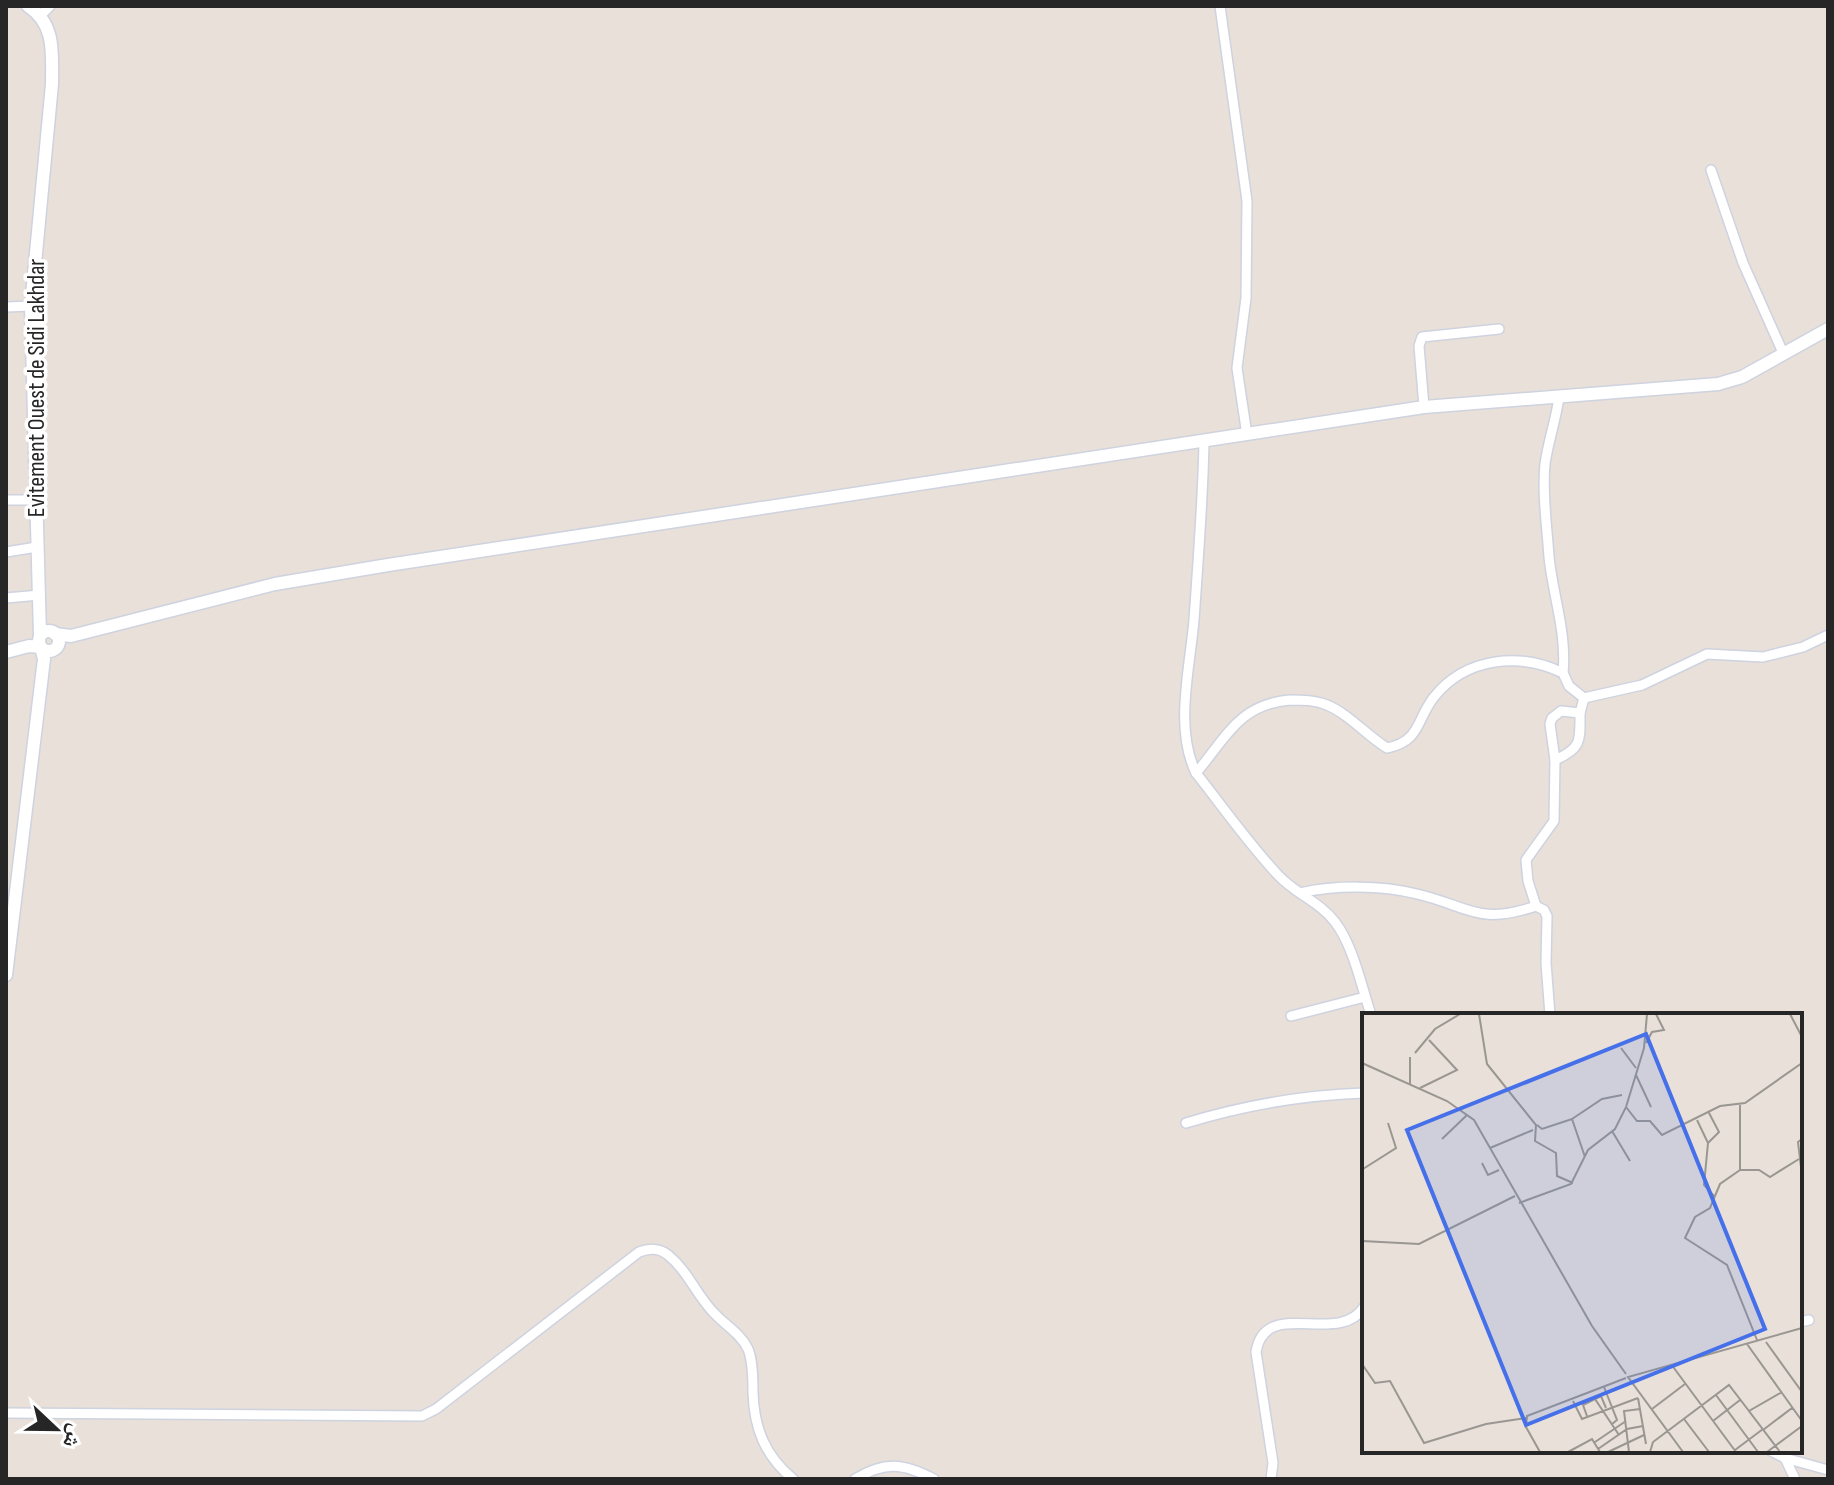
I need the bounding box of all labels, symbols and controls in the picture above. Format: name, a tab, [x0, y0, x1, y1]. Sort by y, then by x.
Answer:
street label: Evitement Ouest de Sidi Lakhdar	[22, 259, 51, 517]
inset map	[1362, 1013, 1802, 1453]
north arrow	[16, 1389, 96, 1469]
text: ش	[56, 1420, 90, 1452]

